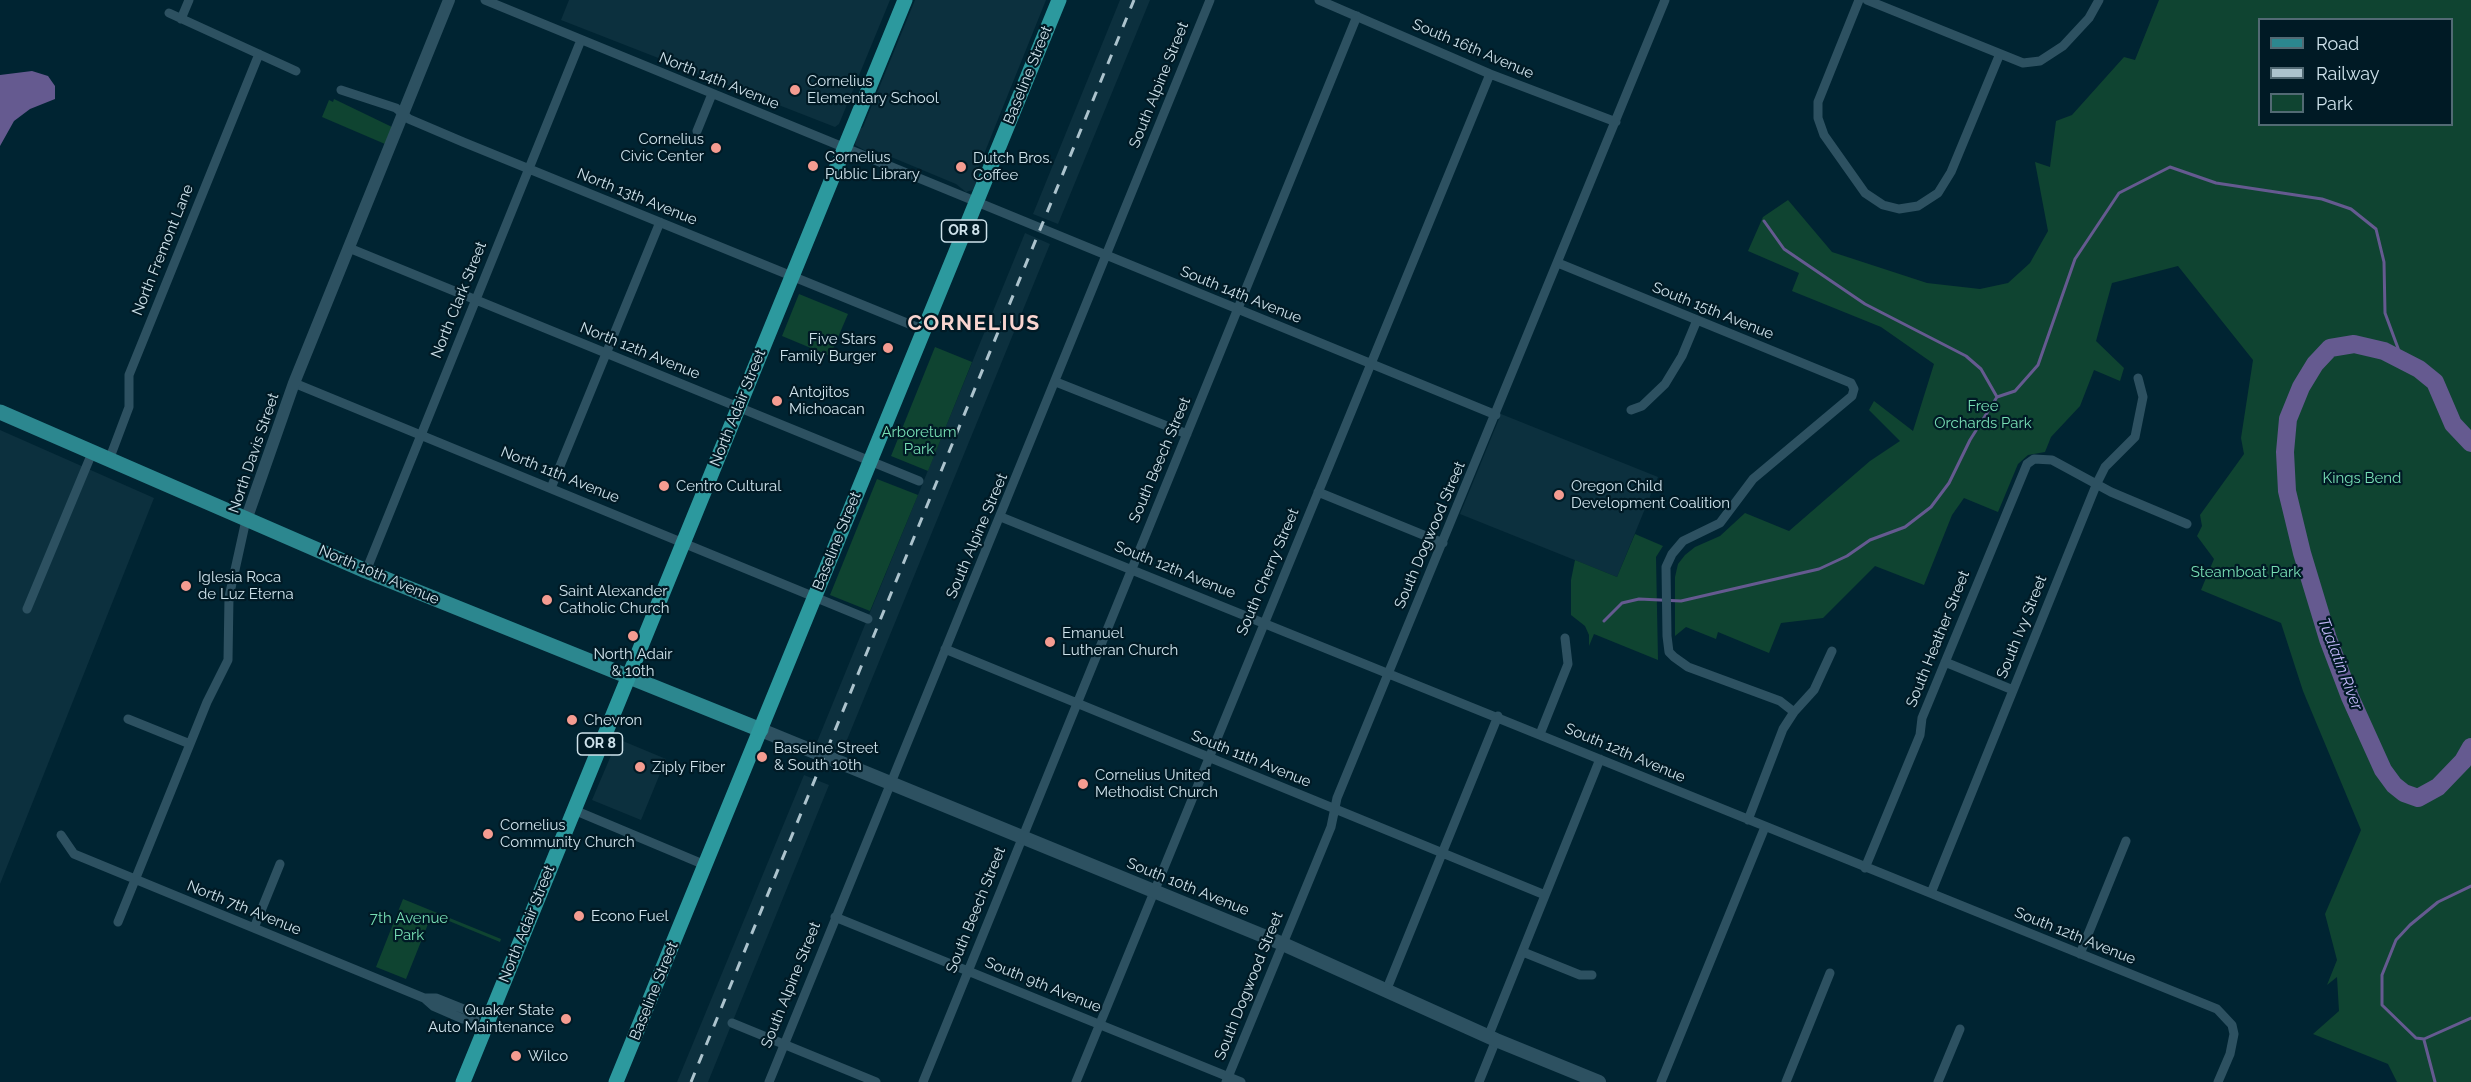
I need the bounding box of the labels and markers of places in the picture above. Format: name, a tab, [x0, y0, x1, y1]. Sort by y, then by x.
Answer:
place label: Cornelius Elementary School	[807, 72, 939, 107]
marker: Cornelius Elementary School	[788, 83, 802, 97]
place label: Cornelius Civic Center	[620, 130, 704, 165]
marker: Cornelius Civic Center	[709, 141, 723, 155]
place label: Cornelius Public Library	[825, 148, 920, 183]
place label: Dutch Bros. Coffee	[973, 149, 1052, 184]
marker: Cornelius Public Library	[806, 159, 820, 173]
marker: Dutch Bros. Coffee	[954, 160, 968, 174]
place label: Five Stars Family Burger	[780, 330, 876, 365]
marker: Five Stars Family Burger	[881, 341, 895, 355]
place label: Antojitos Michoacan	[789, 383, 865, 418]
marker: Antojitos Michoacan	[770, 394, 784, 408]
place label: Centro Cultural	[676, 477, 781, 495]
place label: Oregon Child Development Coalition	[1571, 477, 1730, 512]
marker: Centro Cultural	[657, 479, 671, 493]
marker: Oregon Child Development Coalition	[1552, 488, 1566, 502]
place label: Iglesia Roca de Luz Eterna	[198, 568, 294, 603]
marker: Iglesia Roca de Luz Eterna	[179, 579, 193, 593]
place label: Saint Alexander Catholic Church	[559, 582, 669, 617]
marker: Saint Alexander Catholic Church	[540, 593, 554, 607]
place label: Emanuel Lutheran Church	[1062, 624, 1178, 659]
marker: North Adair & 10th	[626, 629, 640, 643]
marker: Emanuel Lutheran Church	[1043, 635, 1057, 649]
place label: North Adair & 10th	[593, 645, 673, 680]
place label: Chevron	[584, 711, 642, 729]
marker: Chevron	[565, 713, 579, 727]
place label: Baseline Street & South 10th	[774, 739, 879, 774]
marker: Baseline Street & South 10th	[755, 750, 769, 764]
place label: Ziply Fiber	[652, 758, 725, 776]
marker: Ziply Fiber	[633, 760, 647, 774]
place label: Cornelius United Methodist Church	[1095, 766, 1218, 801]
marker: Cornelius United Methodist Church	[1076, 777, 1090, 791]
place label: Cornelius Community Church	[500, 816, 635, 851]
marker: Cornelius Community Church	[481, 827, 495, 841]
place label: Econo Fuel	[591, 907, 669, 925]
marker: Econo Fuel	[572, 909, 586, 923]
place label: Quaker State Auto Maintenance	[428, 1001, 554, 1036]
marker: Quaker State Auto Maintenance	[559, 1012, 573, 1026]
place label: Wilco	[528, 1047, 568, 1065]
marker: Wilco	[509, 1049, 523, 1063]

